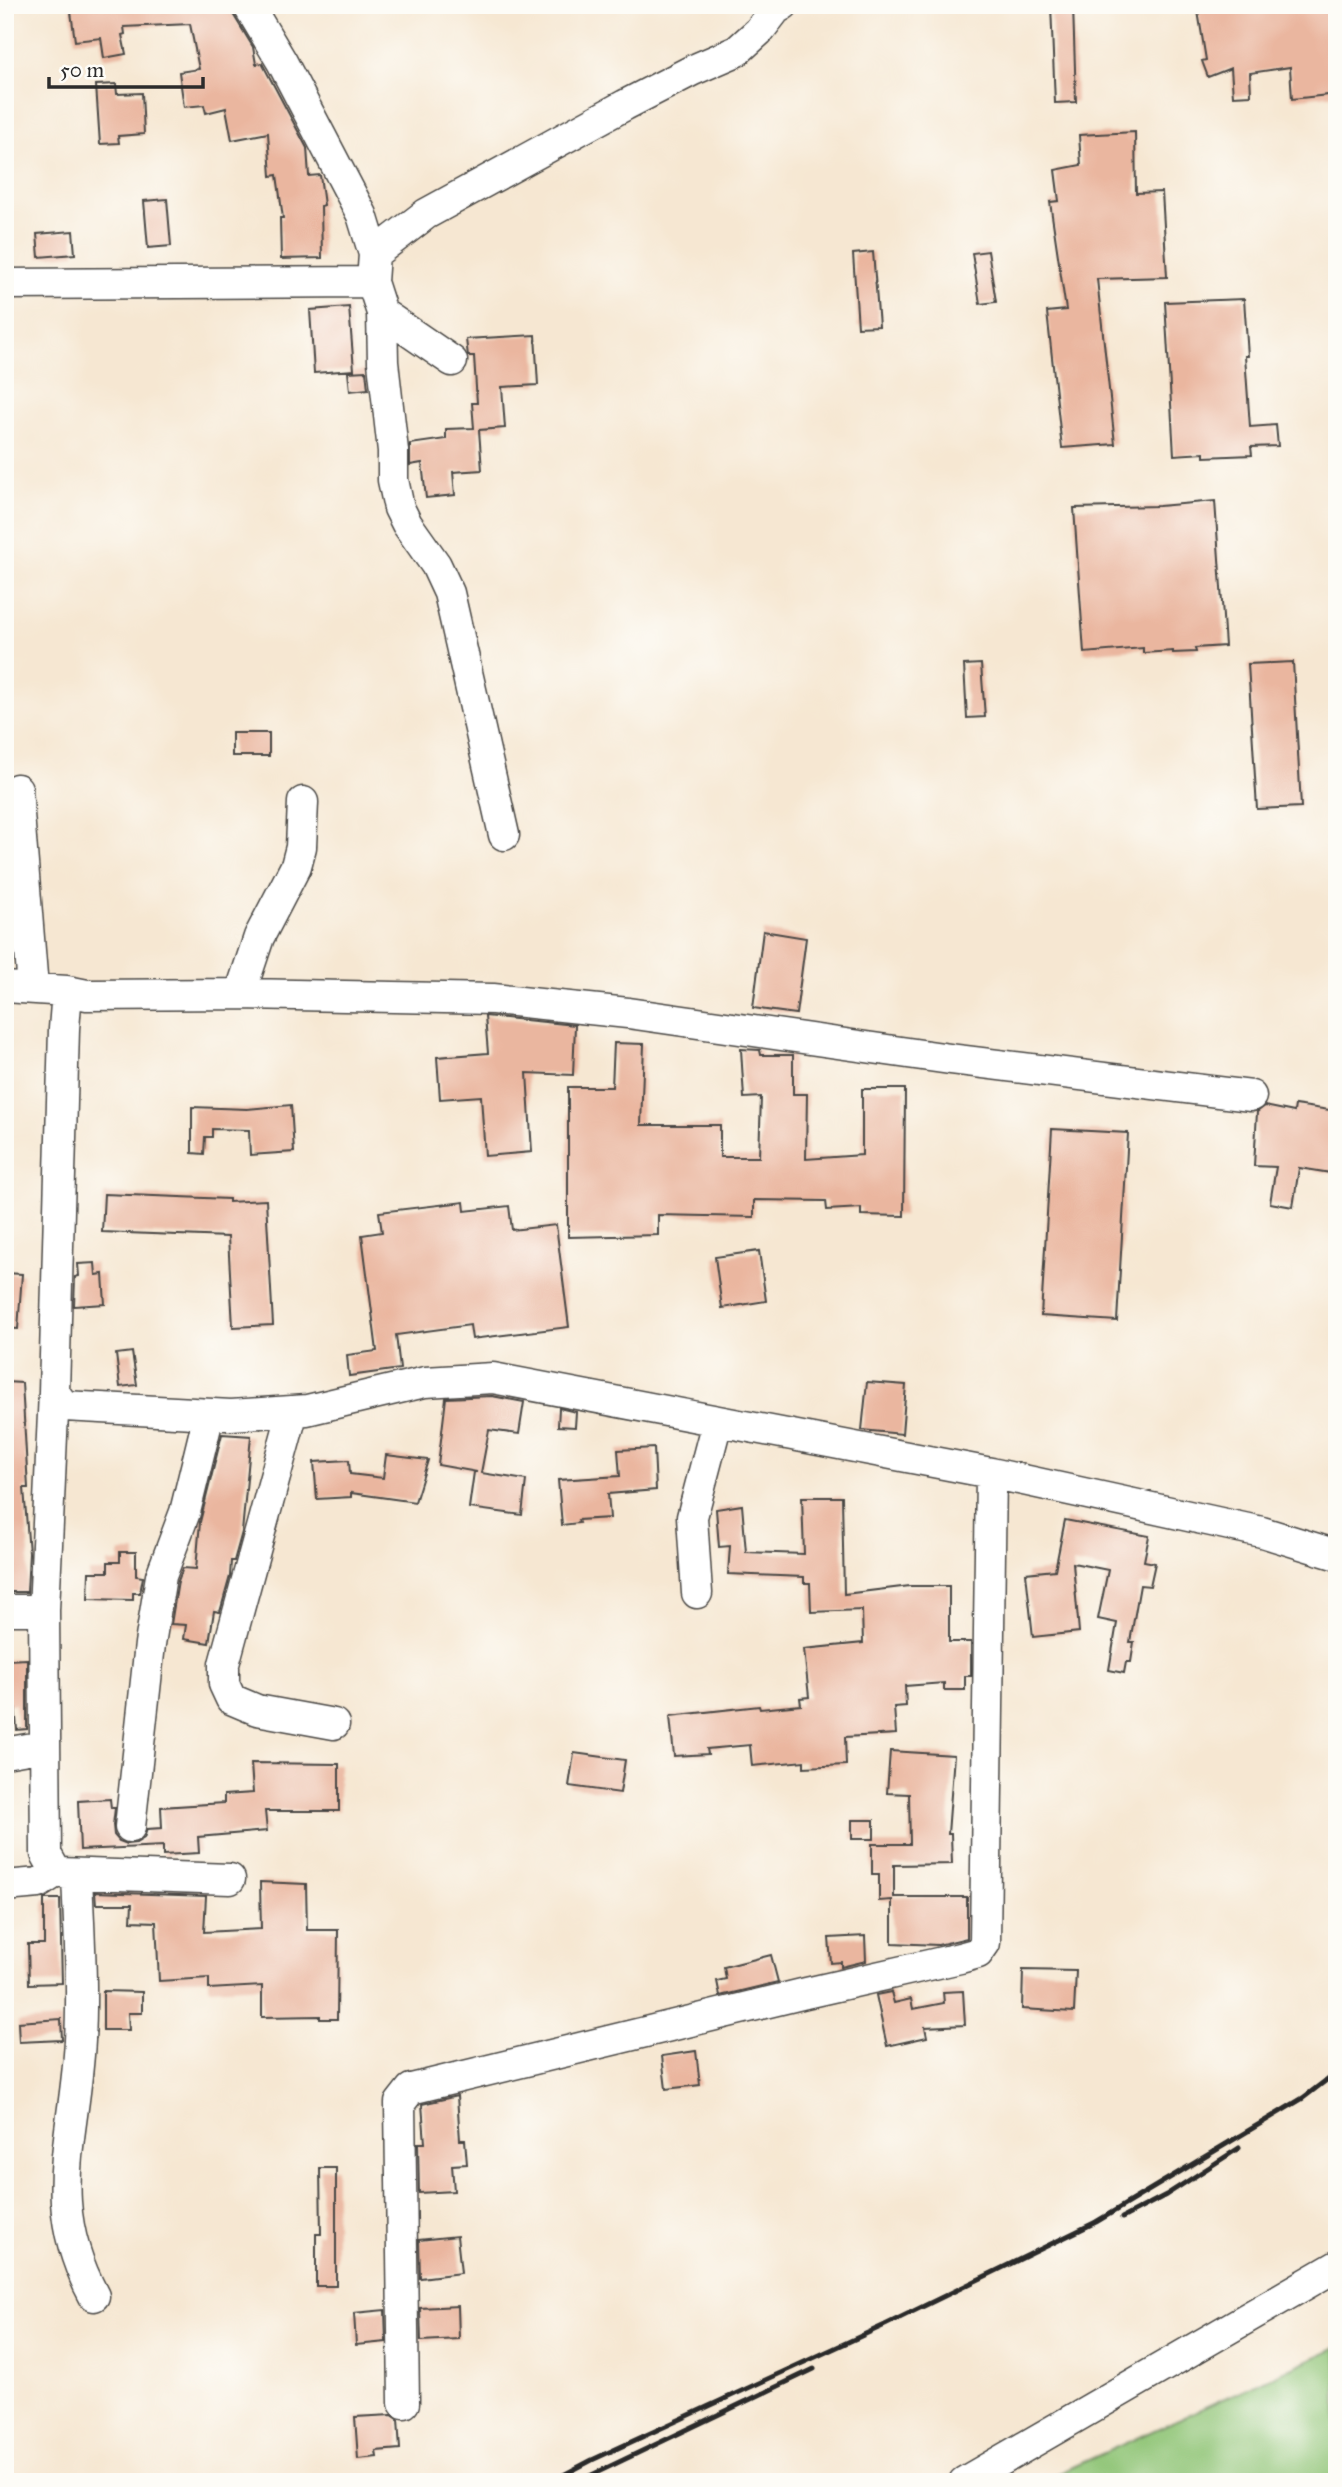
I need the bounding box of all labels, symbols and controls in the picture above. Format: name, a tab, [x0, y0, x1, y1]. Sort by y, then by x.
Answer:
scale bar	[49, 46, 203, 90]
text: 50 m	[60, 57, 105, 83]

